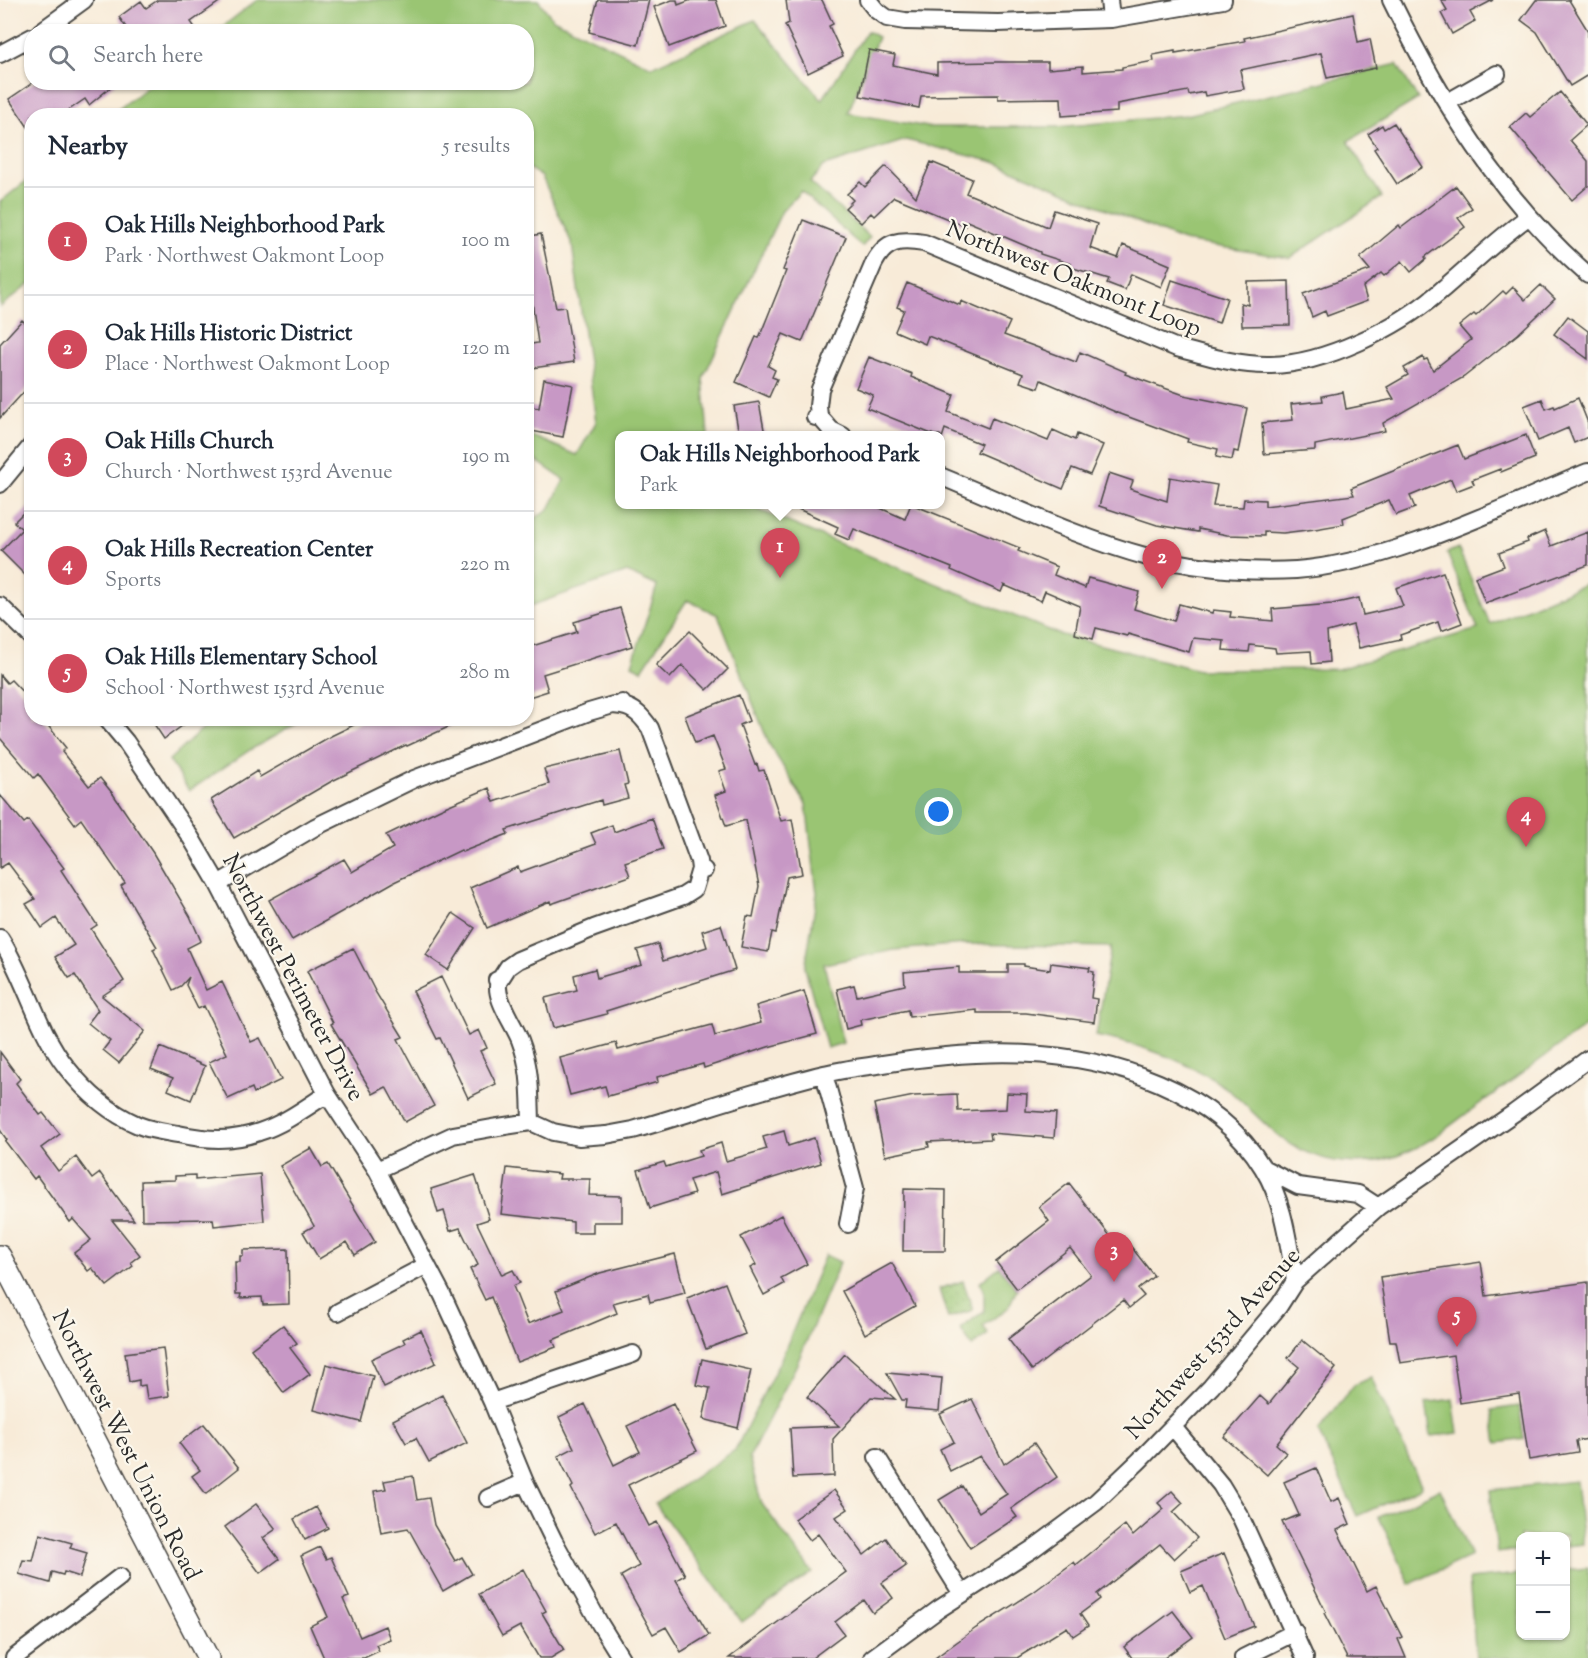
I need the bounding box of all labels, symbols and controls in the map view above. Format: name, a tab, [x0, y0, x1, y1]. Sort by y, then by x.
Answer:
search box	[24, 24, 534, 90]
icon: search	[45, 41, 78, 74]
text: Search here	[93, 41, 203, 73]
text: Nearby	[48, 129, 128, 166]
text: 5 results	[443, 133, 510, 162]
text: Oak Hills Neighborhood Park	[105, 211, 385, 243]
street label: Northwest Oakmont Loop	[940, 213, 1206, 347]
text: 1	[64, 227, 71, 256]
text: 100 m	[461, 227, 510, 256]
text: Park · Northwest Oakmont Loop	[105, 243, 384, 272]
text: Oak Hills Historic District	[105, 319, 352, 351]
text: 2	[63, 335, 72, 364]
text: 120 m	[462, 335, 510, 364]
text: Place · Northwest Oakmont Loop	[105, 351, 390, 380]
text: Oak Hills Church	[105, 427, 274, 459]
popup	[615, 431, 945, 509]
text: Oak Hills Neighborhood Park	[640, 440, 920, 472]
text: 3	[63, 443, 72, 472]
text: 190 m	[462, 443, 510, 472]
text: Church · Northwest 153rd Avenue	[105, 459, 393, 488]
text: Park	[640, 472, 678, 501]
pin: 1	[760, 528, 800, 578]
text: Oak Hills Recreation Center	[105, 535, 373, 567]
pin: 2	[1142, 540, 1182, 589]
text: 4	[62, 551, 73, 580]
text: 220 m	[460, 551, 510, 580]
text: Sports	[105, 567, 161, 596]
text: Oak Hills Elementary School	[105, 643, 377, 675]
text: 5	[64, 659, 71, 688]
text: 280 m	[459, 659, 510, 688]
text: School · Northwest 153rd Avenue	[105, 675, 385, 704]
your location	[924, 797, 953, 826]
pin: 4	[1506, 798, 1546, 847]
street label: Northwest Perimeter Drive	[213, 848, 372, 1108]
pin: 3	[1094, 1232, 1134, 1282]
street label: Northwest 153rd Avenue	[1118, 1241, 1309, 1448]
pin: 5	[1438, 1298, 1476, 1347]
street label: Northwest West Union Road	[42, 1305, 208, 1587]
map controls	[1516, 1532, 1570, 1640]
button: +	[1516, 1532, 1570, 1586]
button: −	[1516, 1586, 1570, 1640]

